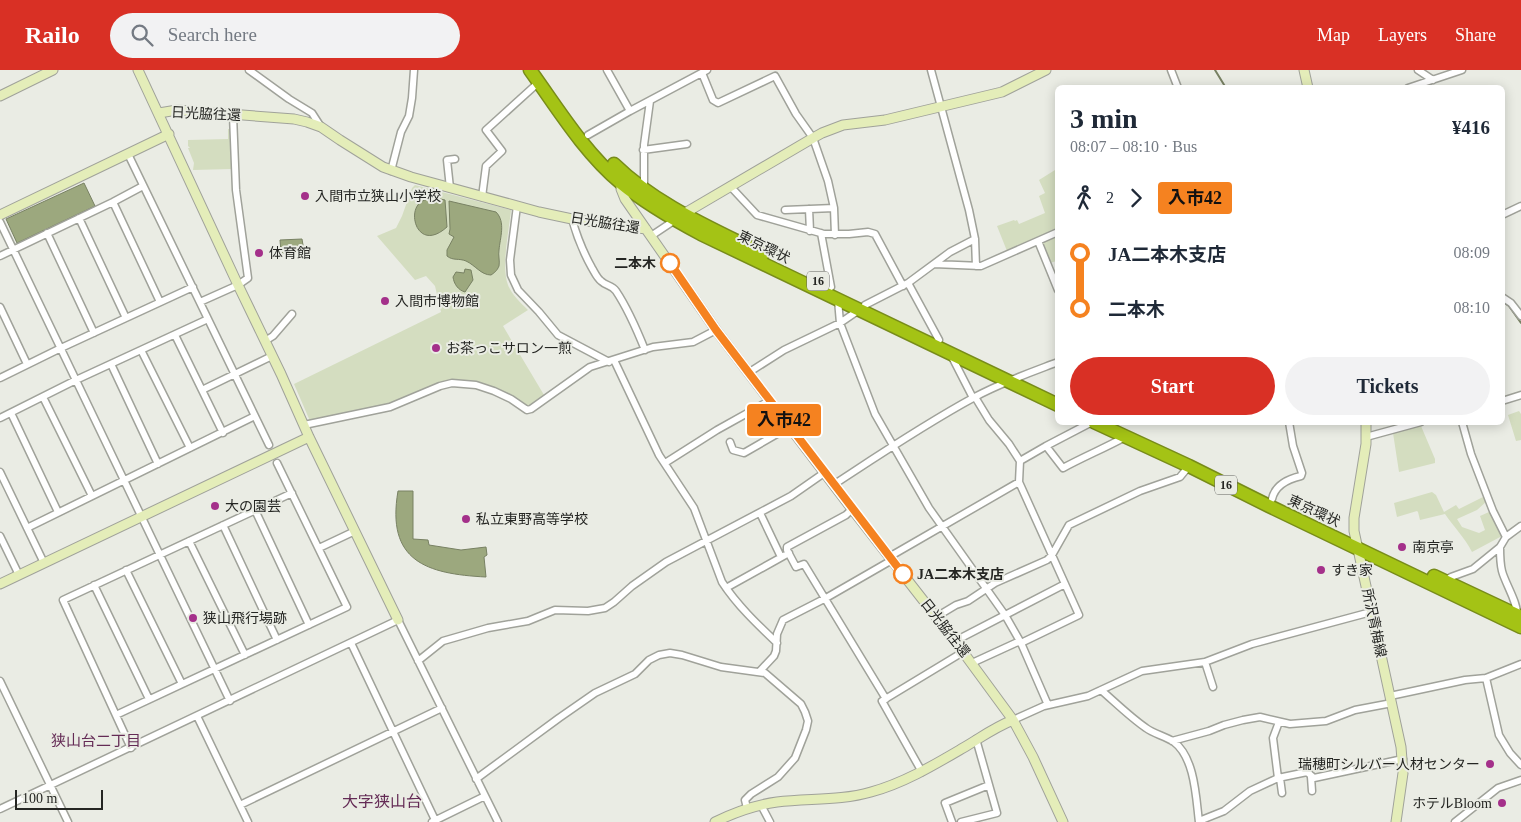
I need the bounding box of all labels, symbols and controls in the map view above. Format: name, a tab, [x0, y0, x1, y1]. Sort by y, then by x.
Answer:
search box	[110, 13, 460, 58]
icon: search	[128, 21, 156, 49]
text: Railo	[25, 22, 80, 48]
text: Search here	[168, 24, 257, 45]
text: Map	[1317, 25, 1350, 45]
text: Layers	[1378, 25, 1427, 45]
text: Share	[1455, 25, 1496, 45]
text: 3 min	[1070, 103, 1138, 134]
street label: 日光脇往還	[171, 105, 241, 123]
text: ¥416	[1452, 117, 1490, 138]
text: 08:07 – 08:10 · Bus	[1070, 138, 1197, 155]
icon: walk	[1070, 184, 1098, 212]
icon: forward	[1122, 184, 1150, 212]
text: 入市42	[1168, 188, 1222, 208]
place label: 入間市立狭山小学校	[315, 189, 441, 204]
text: 2	[1106, 189, 1114, 206]
marker: 入間市立狭山小学校	[299, 190, 311, 202]
street label: 日光脇往還	[569, 210, 641, 236]
street label: 東京環状	[736, 227, 793, 266]
text: JA二本木支店	[1108, 244, 1226, 265]
text: 08:09	[1454, 244, 1490, 261]
place label: 体育館	[269, 246, 311, 261]
marker: 体育館	[253, 247, 265, 259]
marker: 二本木	[660, 253, 680, 273]
place label: 二本木	[614, 256, 656, 271]
road number: 16	[807, 272, 829, 290]
place label: 入間市博物館	[395, 293, 479, 309]
marker: 入間市博物館	[379, 295, 391, 307]
text: 二本木	[1108, 299, 1165, 320]
text: 08:10	[1454, 299, 1490, 316]
place label: お茶っこサロン一煎	[446, 341, 572, 356]
marker: お茶っこサロン一煎	[430, 342, 442, 354]
button: Start	[1070, 357, 1275, 415]
button: Tickets	[1285, 357, 1490, 415]
line badge: 入市42	[749, 404, 819, 436]
text: 入市42	[757, 410, 811, 430]
road number: 16	[1215, 476, 1237, 494]
street label: 東京環状	[1285, 491, 1343, 530]
place label: 大の園芸	[225, 499, 281, 514]
marker: 大の園芸	[209, 500, 221, 512]
place label: 私立東野高等学校	[476, 511, 588, 527]
marker: 私立東野高等学校	[460, 513, 472, 525]
place label: 南京亭	[1412, 540, 1454, 555]
marker: 南京亭	[1396, 541, 1408, 553]
place label: すき家	[1331, 563, 1373, 578]
marker: JA二本木支店	[893, 564, 913, 584]
marker: すき家	[1315, 564, 1327, 576]
place label: JA二本木支店	[917, 567, 1004, 582]
street label: 所沢青梅線	[1359, 587, 1390, 659]
street label: 日光脇往還	[918, 596, 972, 660]
place label: 狭山飛行場跡	[203, 611, 287, 626]
marker: 狭山飛行場跡	[187, 612, 199, 624]
district label: 狭山台二丁目	[51, 733, 141, 749]
place label: 瑞穂町シルバー人材センター	[1298, 756, 1480, 772]
marker: 瑞穂町シルバー人材センター	[1484, 758, 1496, 770]
scale bar	[15, 787, 102, 810]
text: 100 m	[22, 791, 57, 806]
district label: 大字狭山台	[342, 793, 422, 810]
place label: ホテルBloom	[1412, 796, 1492, 811]
marker: ホテルBloom	[1496, 797, 1508, 809]

